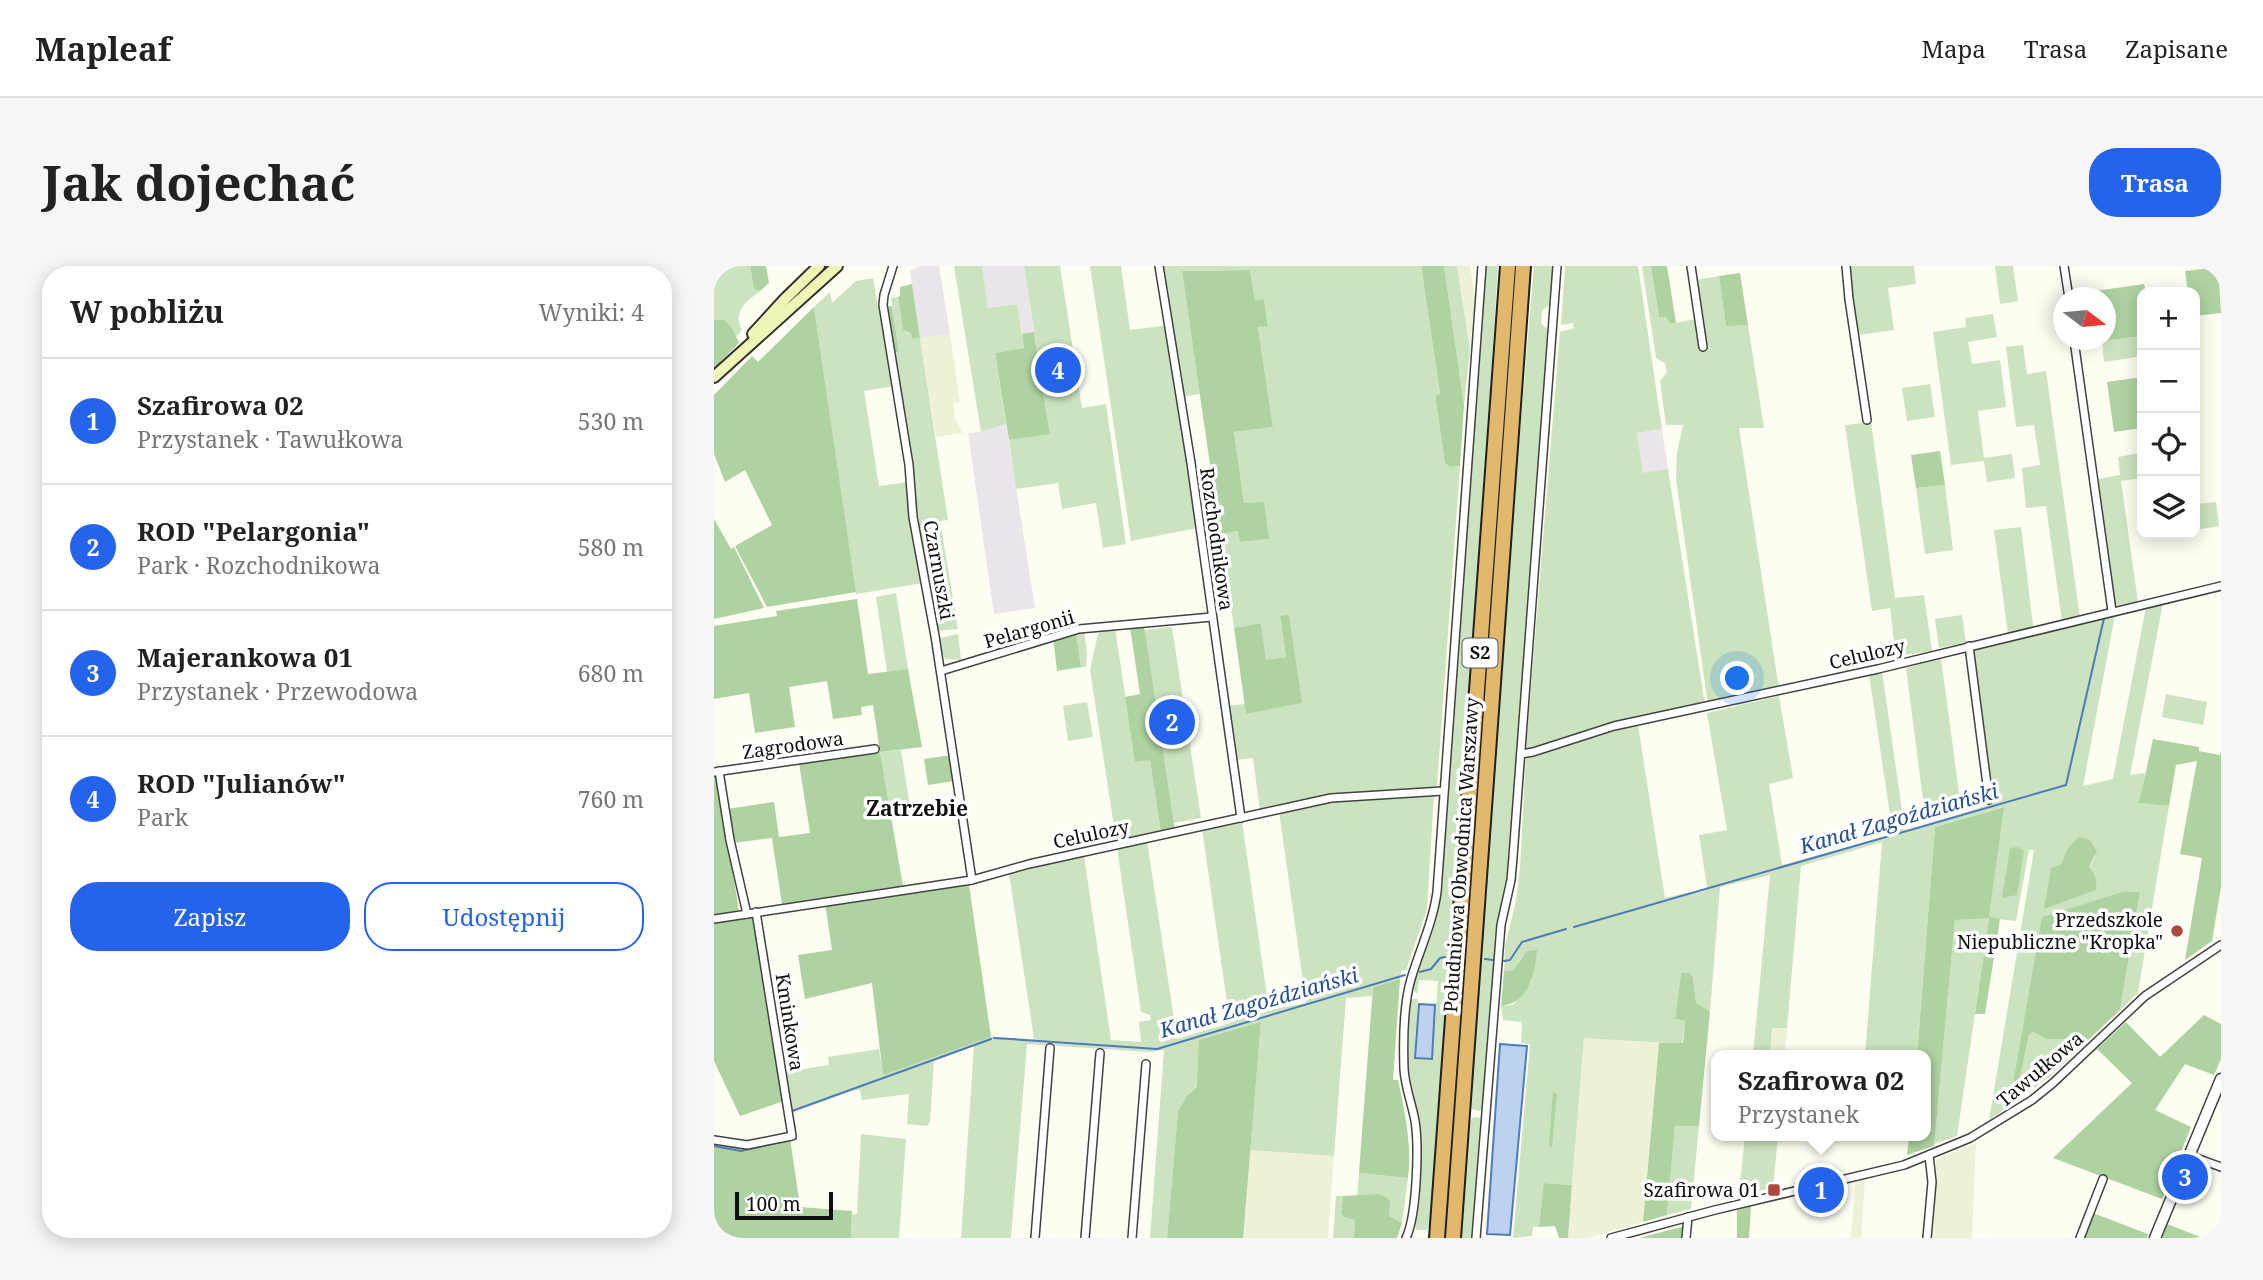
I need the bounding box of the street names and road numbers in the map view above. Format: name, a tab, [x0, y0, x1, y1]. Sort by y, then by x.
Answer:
street label: Rozchodnikowa	[1194, 466, 1240, 612]
street label: Czarnuszki	[917, 518, 961, 622]
street label: Pelargonii	[981, 604, 1077, 654]
street label: Celulozy	[1827, 633, 1908, 675]
road number: S2	[1462, 638, 1498, 668]
street label: Południowa Obwodnica Warszawy	[1437, 696, 1485, 1014]
street label: Zagrodowa	[741, 725, 845, 765]
street label: Celulozy	[1051, 813, 1132, 855]
street label: Kminkowa	[769, 971, 811, 1073]
street label: Tawułkowa	[1991, 1025, 2089, 1113]

